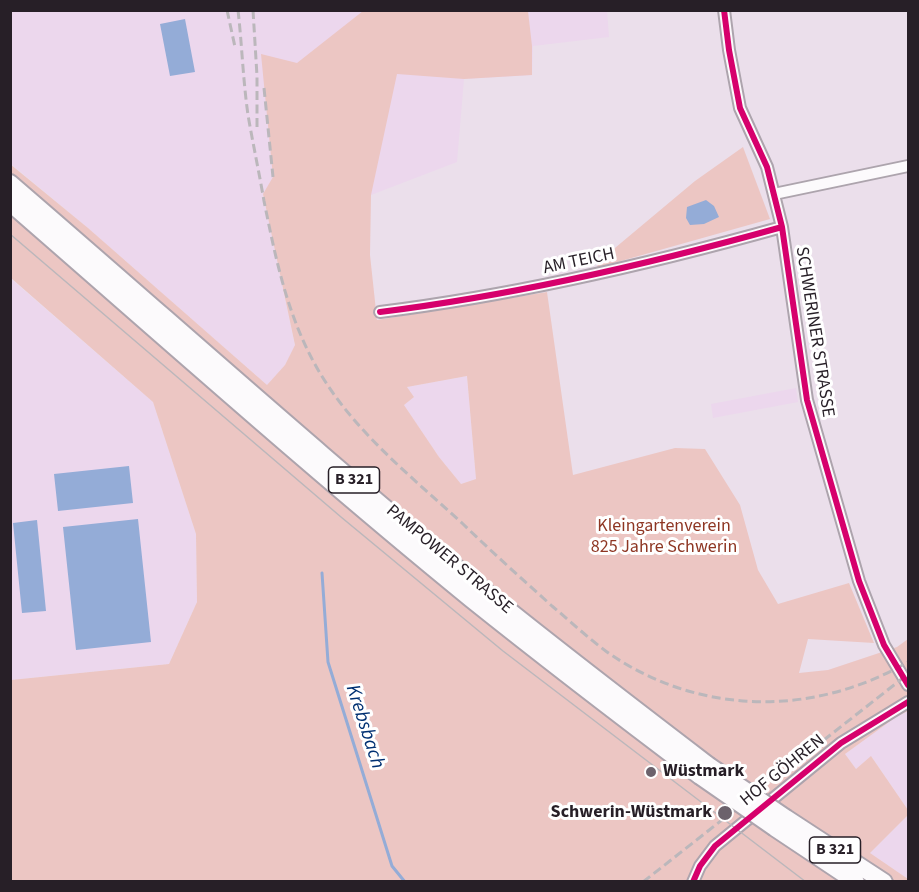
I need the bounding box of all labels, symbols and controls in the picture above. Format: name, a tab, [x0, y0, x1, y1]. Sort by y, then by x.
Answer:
street label: AM TEICH	[541, 244, 617, 280]
street label: SCHWERINER STRASSE	[790, 245, 838, 419]
road number: B 321	[328, 467, 380, 493]
street label: PAMPOWER STRASSE	[381, 501, 517, 619]
park label: Kleingartenverein 825 Jahre Schwerin	[591, 516, 737, 558]
water label: Krebsbach	[339, 682, 389, 772]
street label: HOF GÖHREN	[736, 730, 830, 812]
place label: Wüstmark	[663, 761, 744, 783]
marker: Wüstmark	[644, 765, 658, 779]
place label: Schwerin-Wüstmark	[551, 802, 712, 824]
marker: Schwerin-Wüstmark	[716, 804, 734, 822]
road number: B 321	[810, 837, 860, 863]

